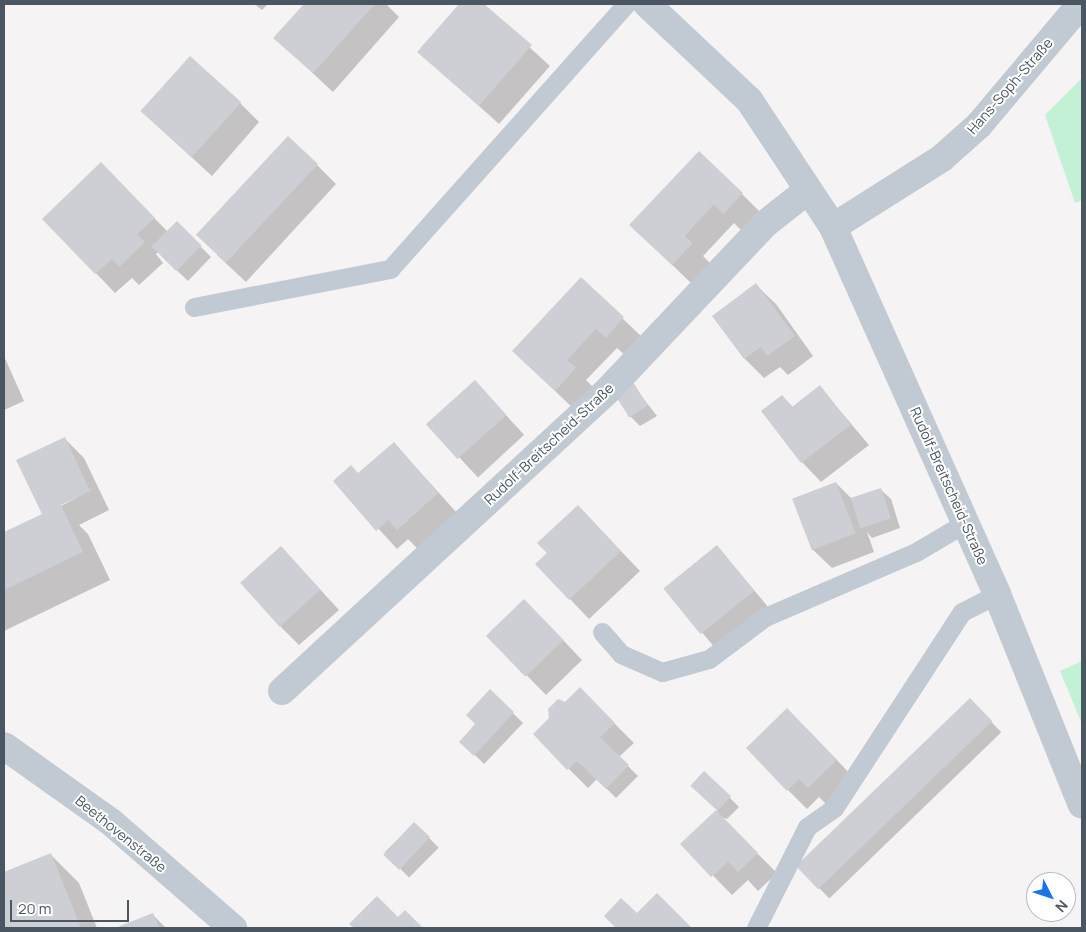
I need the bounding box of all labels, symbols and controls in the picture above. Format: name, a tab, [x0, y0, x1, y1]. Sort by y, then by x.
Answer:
street label: Hans-Soph-Straße	[964, 35, 1056, 137]
street label: Rudolf-Breitscheid-Straße	[481, 380, 617, 508]
street label: Rudolf-Breitscheid-Straße	[907, 405, 991, 567]
street label: Beethovenstraße	[72, 792, 170, 876]
north arrow	[1026, 872, 1076, 922]
scale bar	[12, 890, 131, 922]
text: N	[1051, 896, 1072, 917]
text: 20 m	[18, 898, 51, 919]

